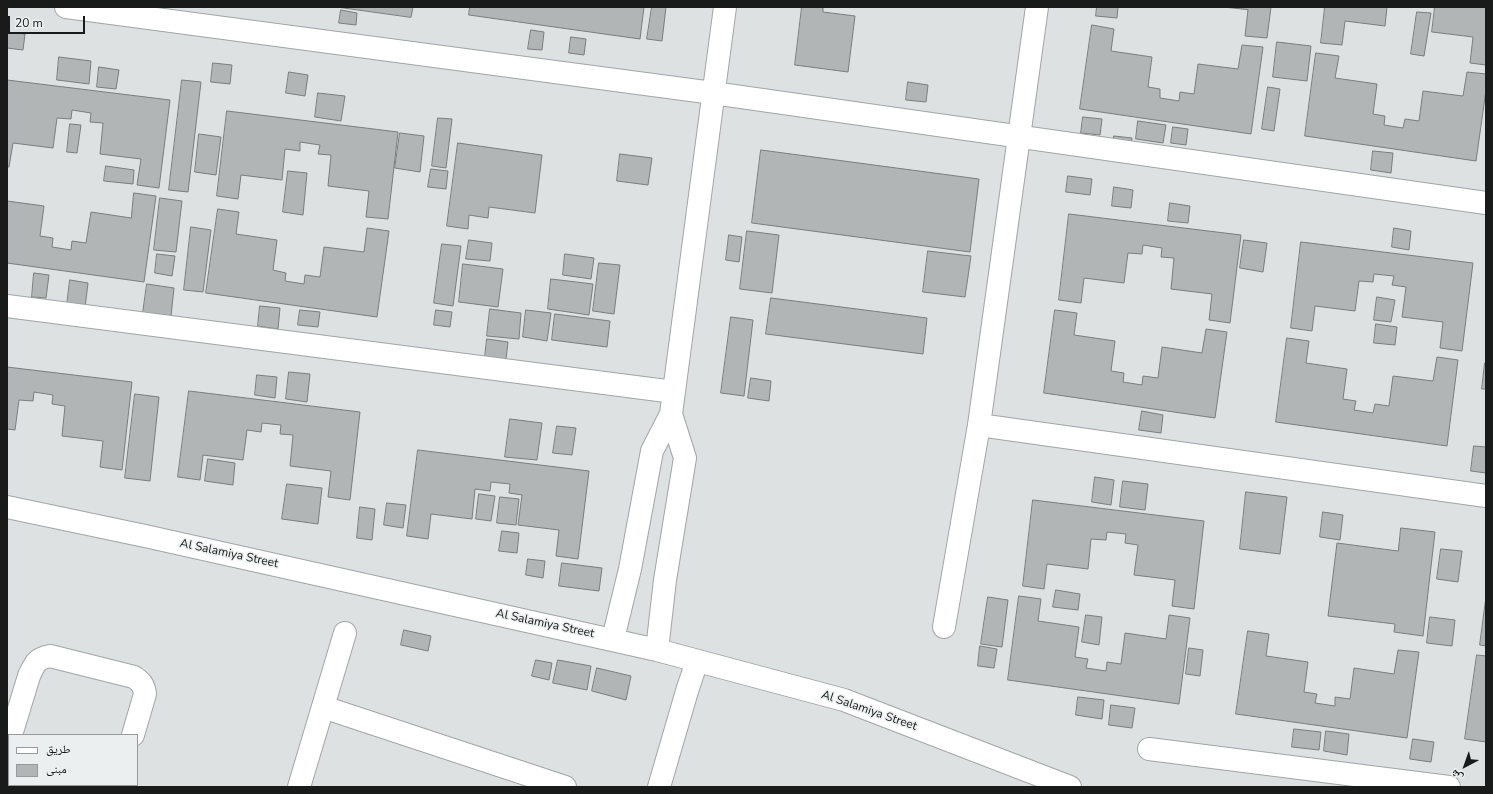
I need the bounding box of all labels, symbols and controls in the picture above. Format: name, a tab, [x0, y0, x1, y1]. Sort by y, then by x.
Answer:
scale bar	[10, 8, 87, 34]
text: 20 m	[15, 15, 43, 31]
street label: Al Salamiya Street	[178, 537, 280, 571]
street label: Al Salamiya Street	[494, 607, 596, 641]
street label: Al Salamiya Street	[819, 688, 919, 734]
legend	[8, 734, 138, 786]
text: طريق	[46, 741, 71, 757]
north arrow	[1445, 746, 1485, 786]
text: مبنى	[46, 761, 67, 777]
text: ش	[1447, 766, 1466, 785]

